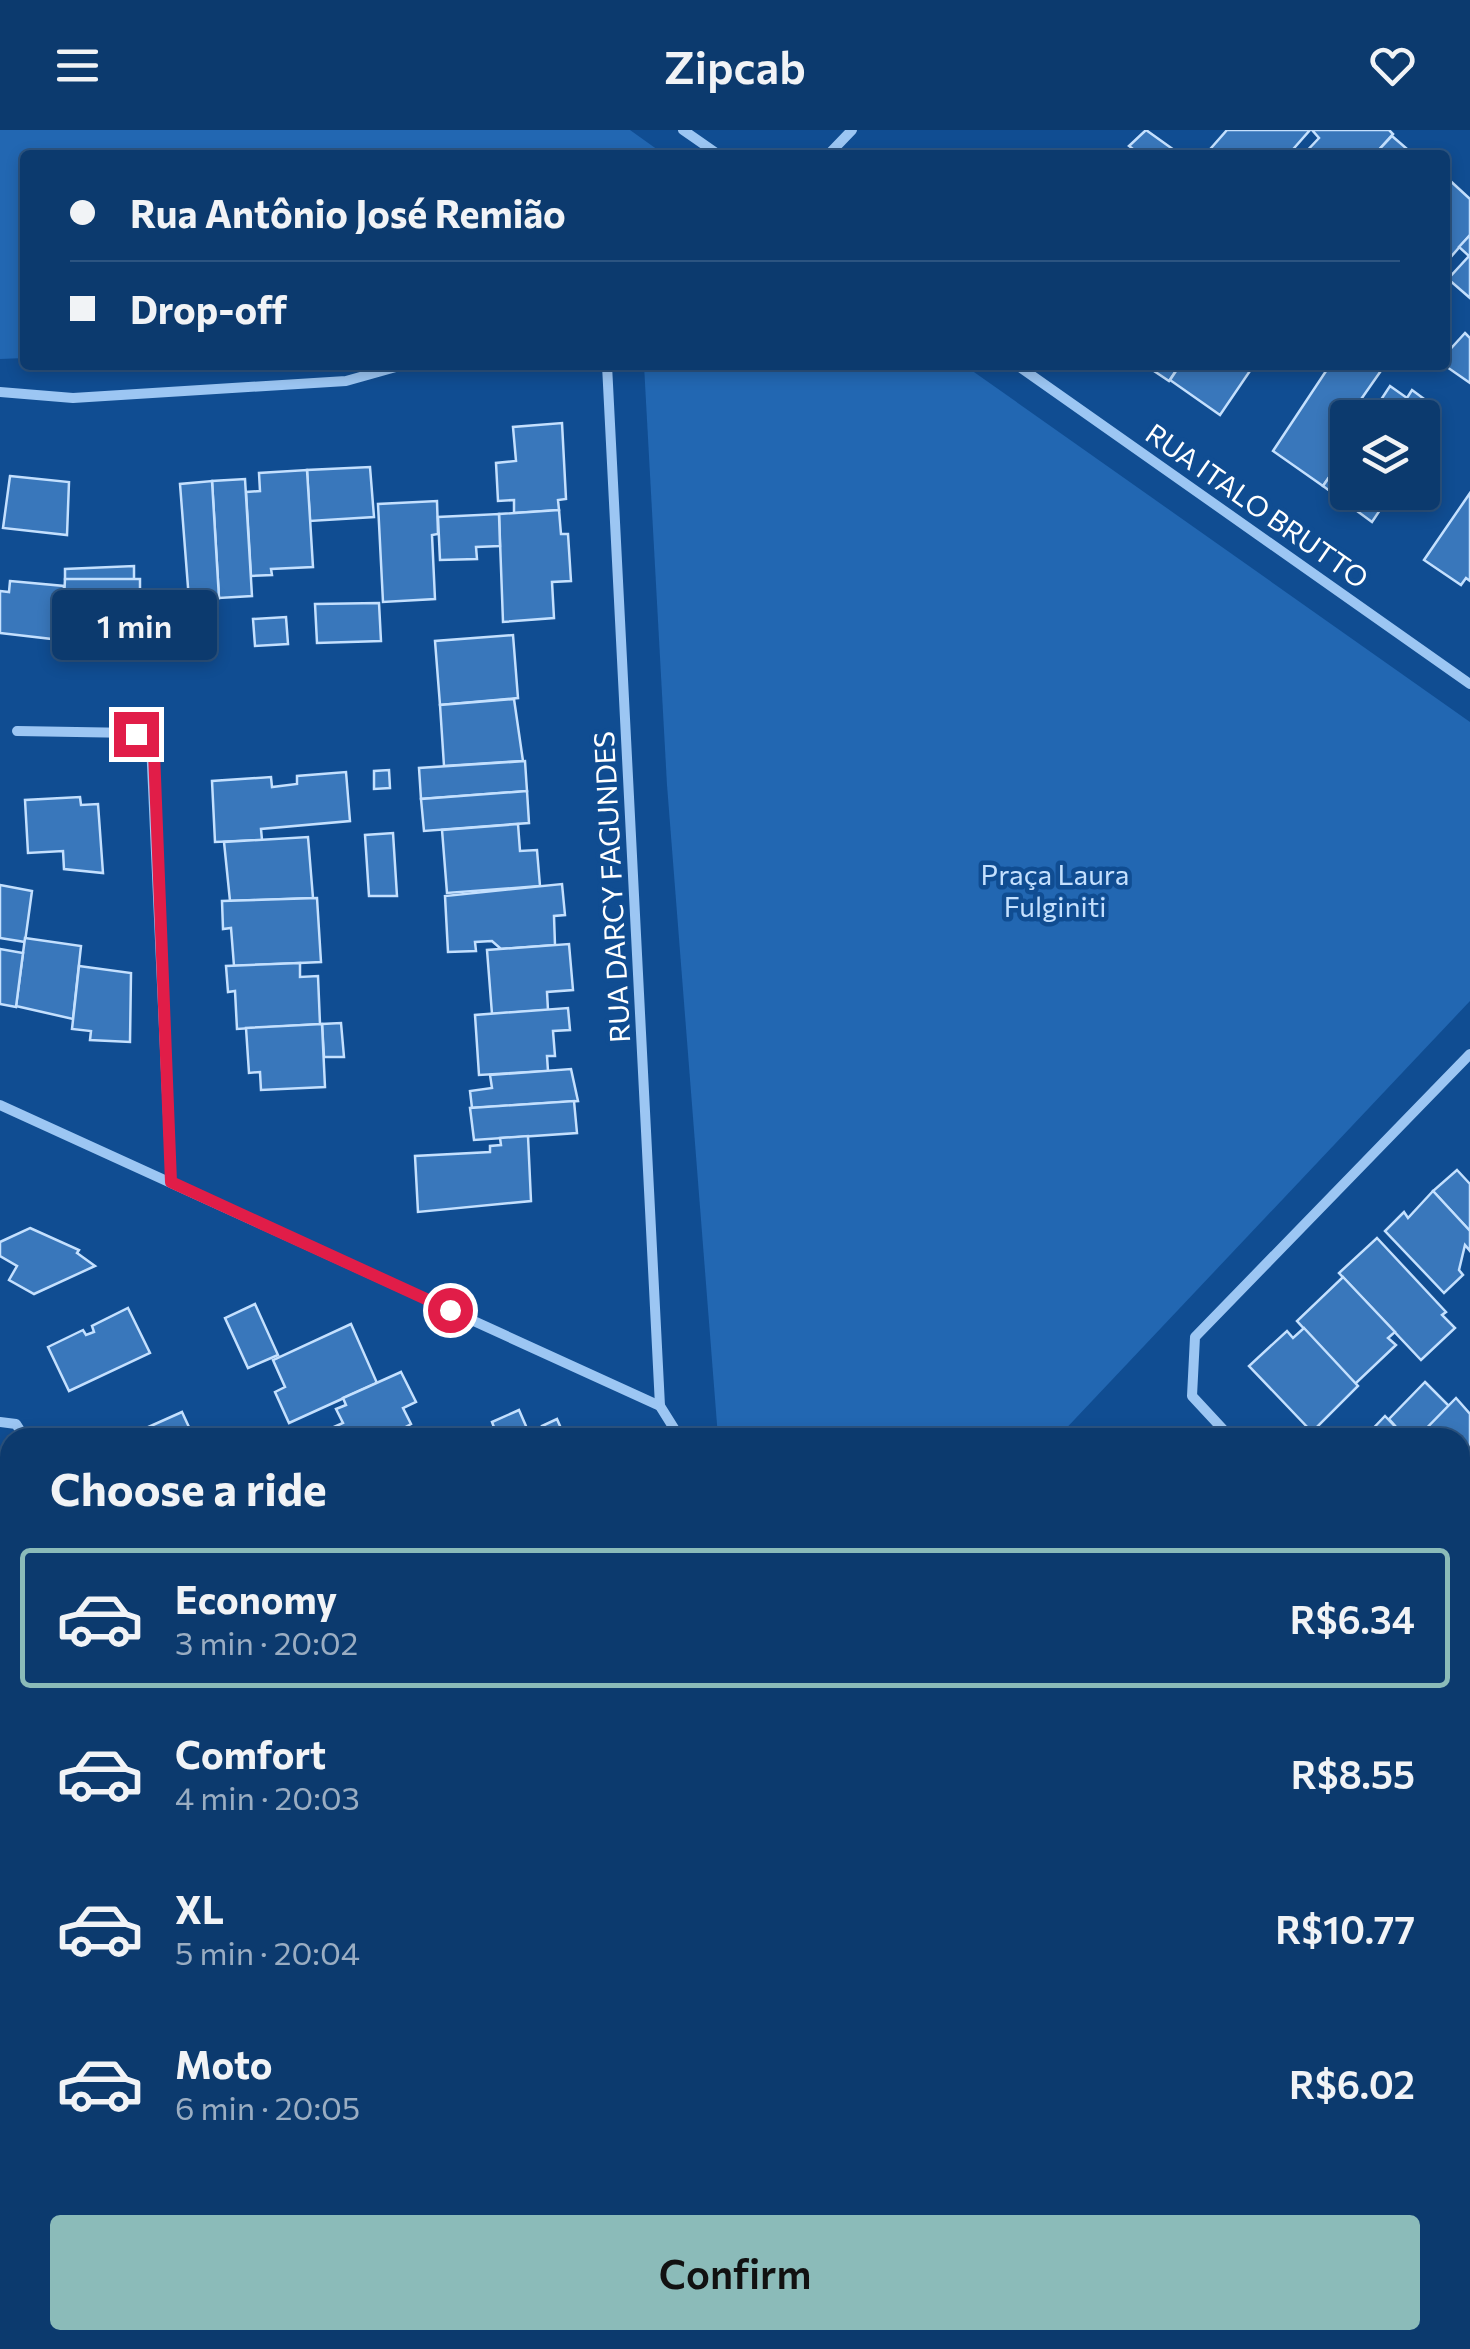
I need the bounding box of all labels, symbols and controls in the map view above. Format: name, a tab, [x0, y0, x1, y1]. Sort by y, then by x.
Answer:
icon: menu	[50, 38, 105, 93]
text: Zipcab	[664, 38, 806, 93]
icon: heart	[1365, 38, 1420, 93]
text: Rua Antônio José Remião	[130, 189, 566, 236]
text: Drop-off	[130, 285, 287, 332]
map controls	[1330, 400, 1440, 510]
button: layers	[1330, 400, 1440, 510]
street label: RUA ITALO BRUTTO	[1140, 416, 1375, 595]
callout: 1 min	[54, 589, 218, 659]
text: 1 min	[97, 605, 172, 645]
route end	[114, 712, 159, 757]
street label: RUA DARCY FAGUNDES	[586, 730, 636, 1044]
park label: Praça Laura Fulginiti	[981, 857, 1129, 923]
route start	[428, 1288, 473, 1333]
text: Choose a ride	[50, 1460, 327, 1515]
icon: car	[55, 1573, 145, 1663]
text: Economy	[175, 1575, 337, 1622]
text: R$6.34	[1290, 1595, 1415, 1642]
text: 3 min · 20:02	[175, 1622, 358, 1662]
icon: car	[55, 1728, 145, 1818]
text: Comfort	[175, 1730, 326, 1777]
text: R$8.55	[1291, 1750, 1415, 1797]
text: 4 min · 20:03	[175, 1777, 360, 1817]
icon: car	[55, 1883, 145, 1973]
text: XL	[175, 1885, 224, 1932]
text: R$10.77	[1275, 1905, 1415, 1952]
text: 5 min · 20:04	[175, 1932, 360, 1972]
icon: car	[55, 2038, 145, 2128]
text: Moto	[175, 2040, 273, 2087]
text: R$6.02	[1289, 2060, 1415, 2107]
text: 6 min · 20:05	[175, 2087, 360, 2127]
button: Confirm	[50, 2215, 1420, 2330]

